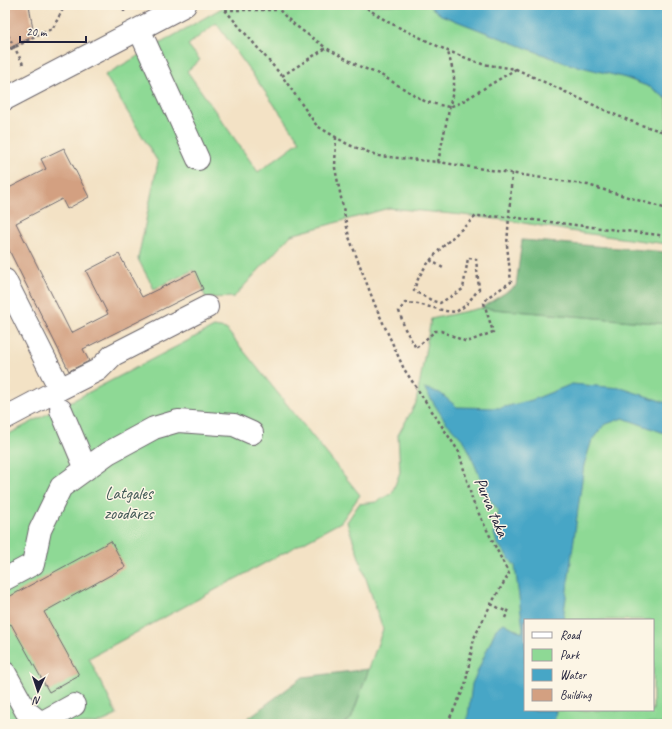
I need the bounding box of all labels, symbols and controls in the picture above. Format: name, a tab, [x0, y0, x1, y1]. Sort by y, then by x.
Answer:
scale bar	[20, 18, 86, 44]
text: 20 m	[26, 24, 48, 40]
street label: Purva taka	[470, 474, 514, 542]
park label: Latgales zoodārzs	[105, 483, 156, 524]
legend	[524, 619, 654, 711]
text: Road	[560, 627, 582, 643]
text: Park	[560, 647, 581, 663]
text: Water	[560, 667, 588, 683]
north arrow	[18, 671, 58, 711]
text: Building	[560, 687, 592, 703]
text: N	[32, 694, 41, 708]

